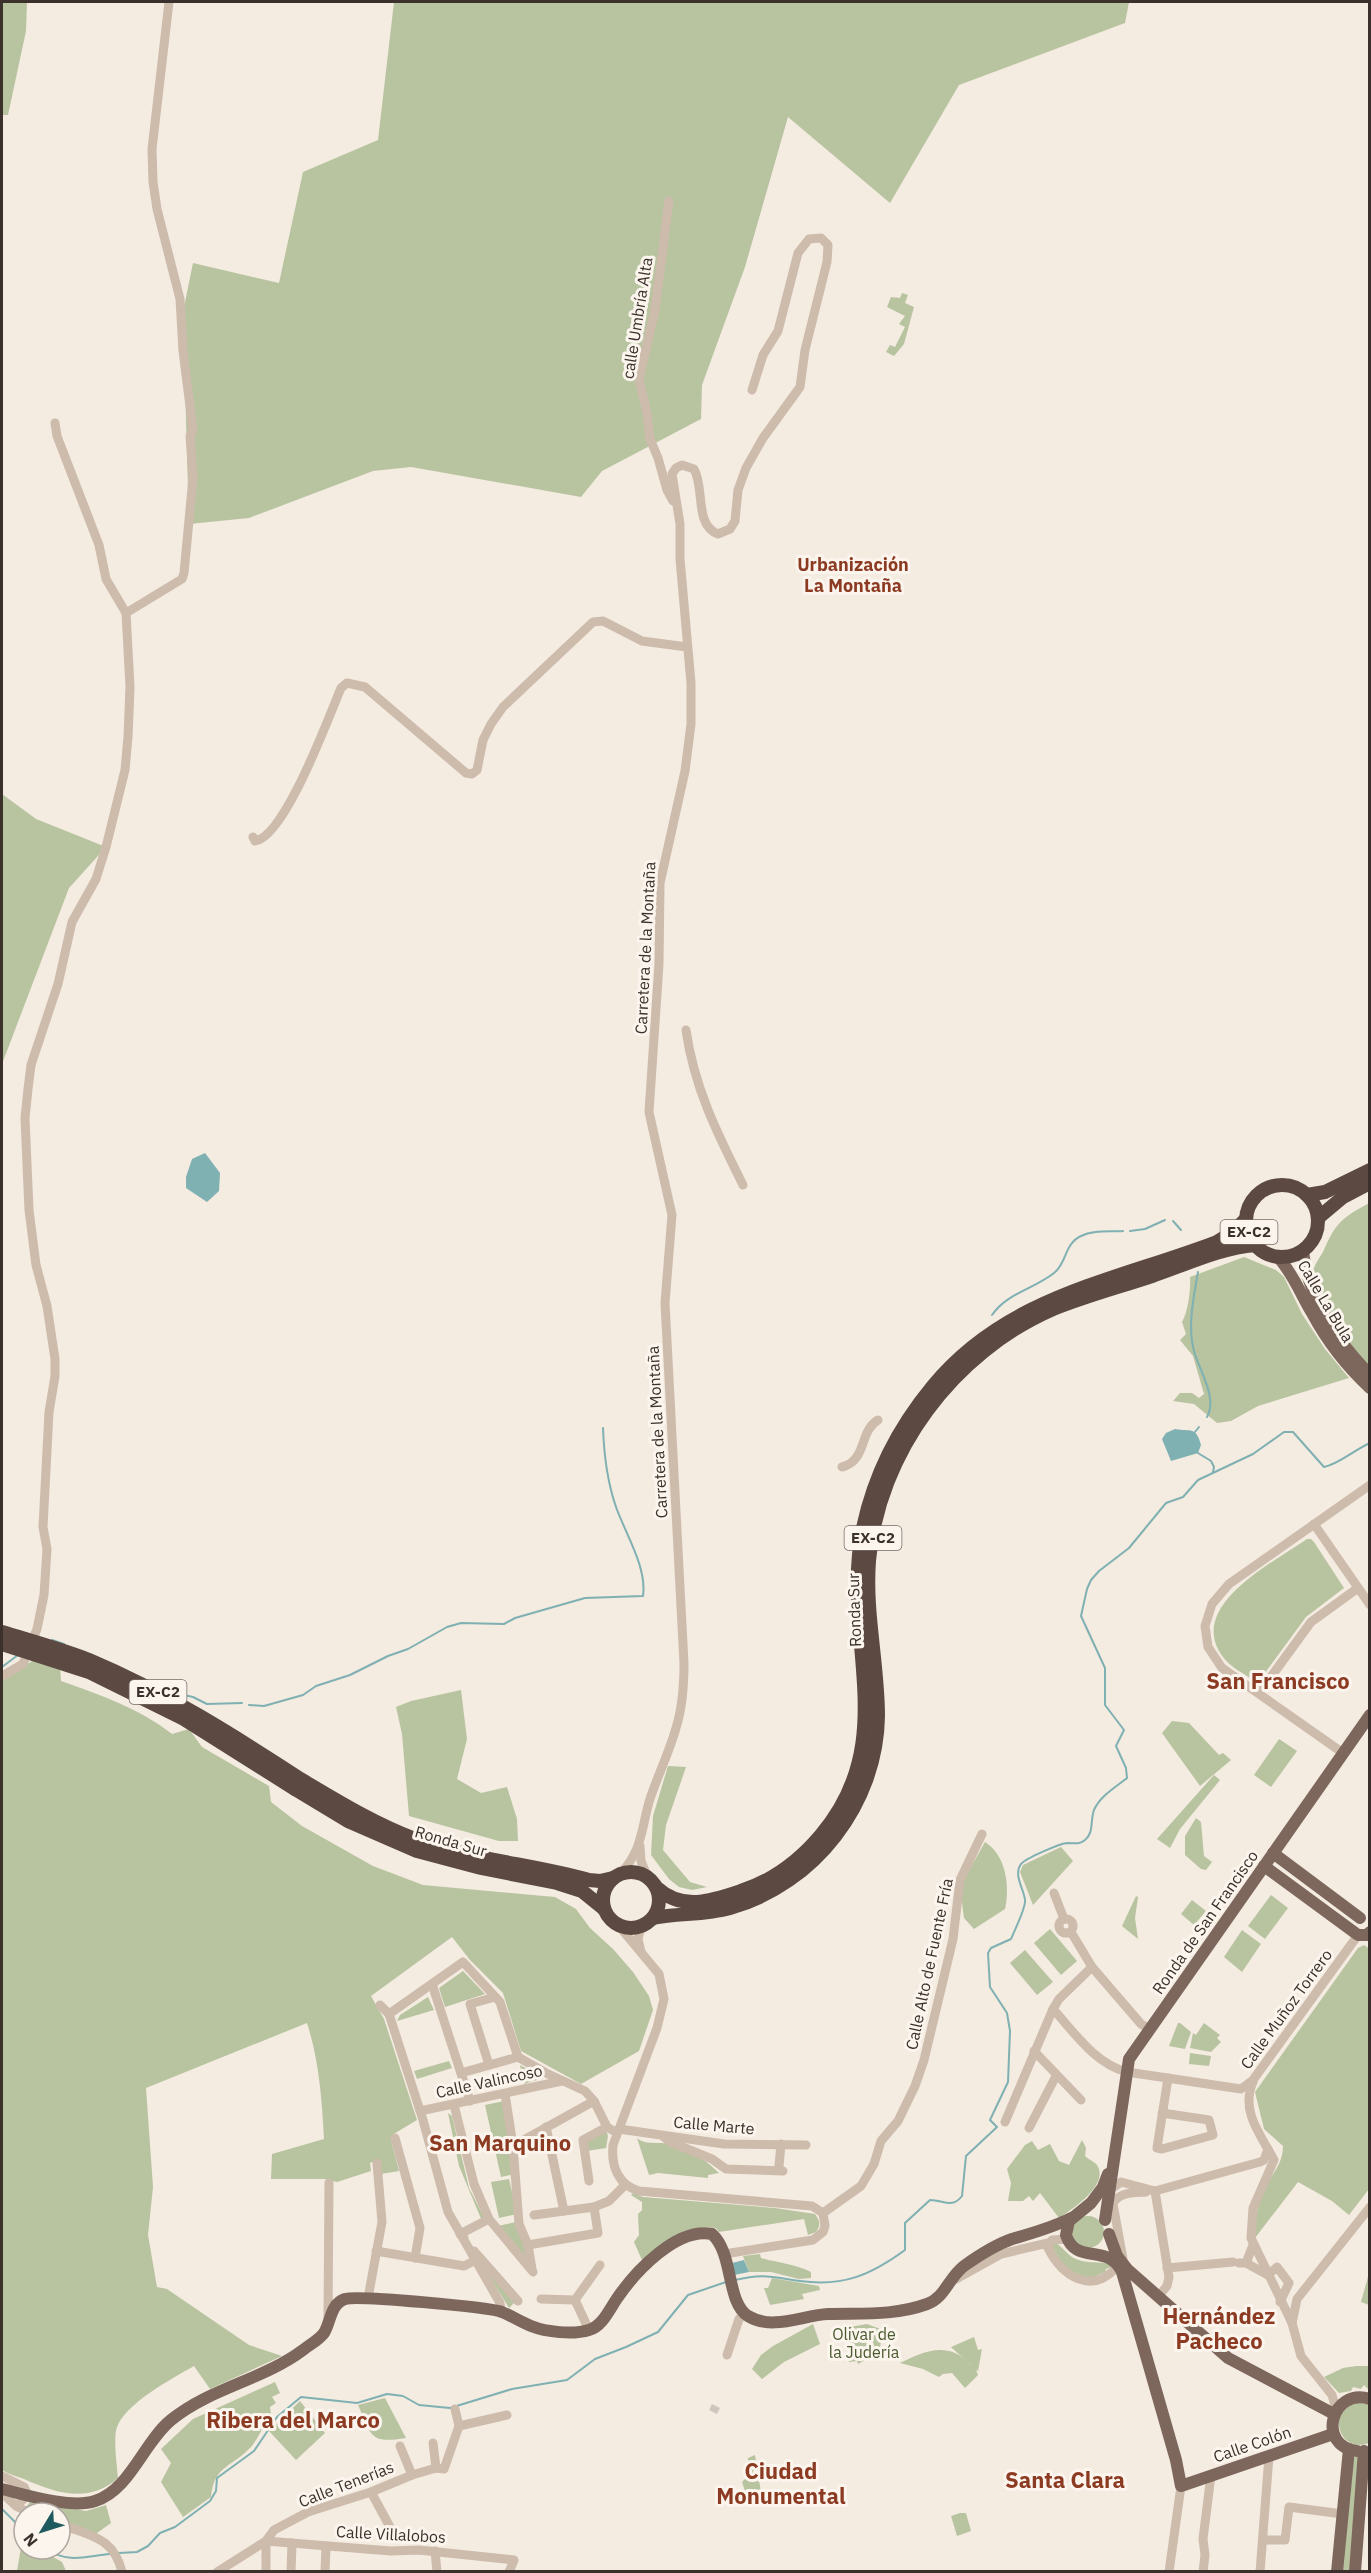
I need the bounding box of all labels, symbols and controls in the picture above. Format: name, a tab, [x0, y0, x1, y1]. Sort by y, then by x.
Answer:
street label: calle Umbría Alta	[618, 255, 657, 380]
district label: Urbanización La Montaña	[797, 553, 909, 597]
street label: Carretera de la Montaña	[630, 861, 660, 1035]
road number: EX-C2	[1220, 1220, 1278, 1244]
street label: Calle La Bula	[1294, 1256, 1359, 1346]
street label: Carretera de la Montaña	[642, 1345, 672, 1519]
road number: EX-C2	[844, 1526, 902, 1550]
street label: Ronda Sur	[843, 1573, 865, 1647]
district label: San Francisco	[1206, 1666, 1350, 1695]
road number: EX-C2	[130, 1680, 186, 1704]
street label: Ronda Sur	[413, 1821, 489, 1861]
street label: Ronda de San Francisco	[1148, 1846, 1262, 1998]
street label: Calle Alto de Fuente Fría	[901, 1876, 957, 2052]
street label: Calle Muñoz Torrero	[1236, 1945, 1336, 2073]
street label: Calle Valincoso	[434, 2060, 544, 2102]
street label: Calle Marte	[673, 2111, 756, 2139]
district label: San Marquino	[429, 2128, 571, 2157]
district label: Hernández Pacheco	[1163, 2301, 1275, 2355]
park label: Olivar de la Judería	[829, 2324, 900, 2362]
district label: Ribera del Marco	[206, 2405, 380, 2434]
street label: Calle Colón	[1210, 2421, 1294, 2467]
district label: Ciudad Monumental	[716, 2456, 846, 2510]
street label: Calle Tenerías	[295, 2457, 397, 2511]
district label: Santa Clara	[1005, 2465, 1125, 2494]
north arrow	[12, 2501, 72, 2561]
street label: Calle Villalobos	[336, 2521, 446, 2547]
text: N	[19, 2530, 42, 2551]

